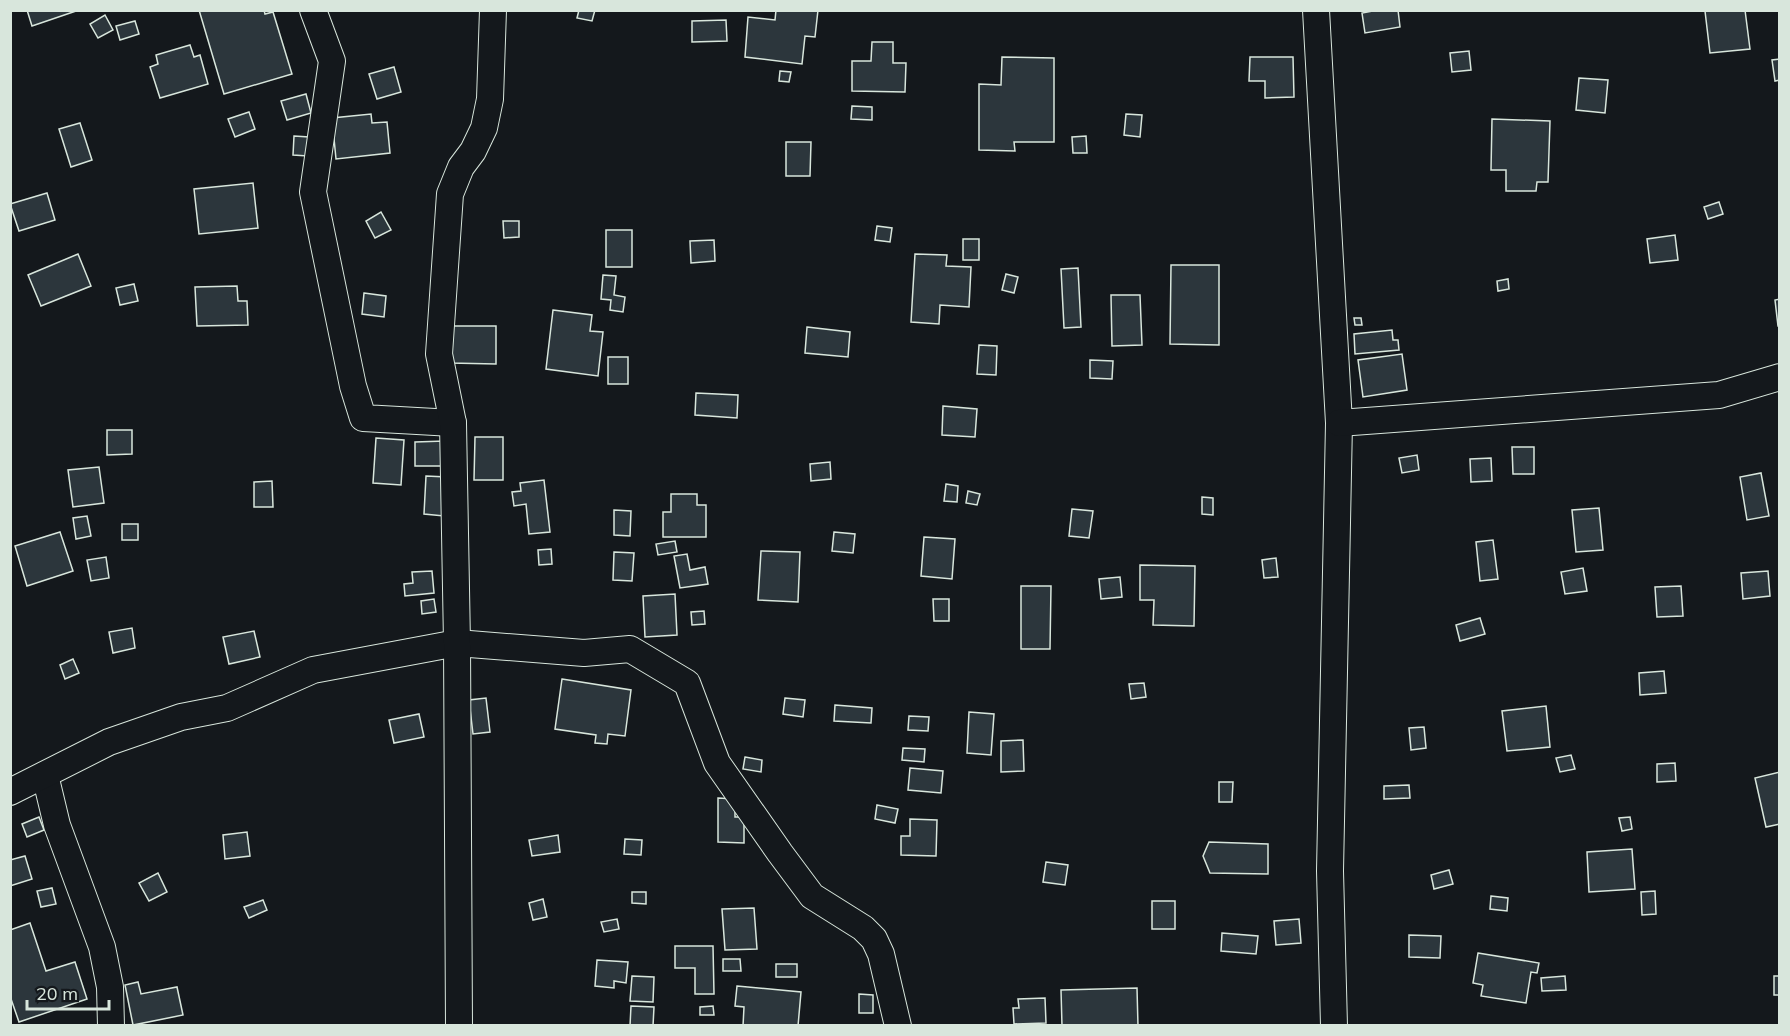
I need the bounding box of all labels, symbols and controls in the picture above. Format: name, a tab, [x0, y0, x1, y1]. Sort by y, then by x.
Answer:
scale bar	[27, 973, 110, 1011]
text: 20 m	[36, 982, 78, 1005]

